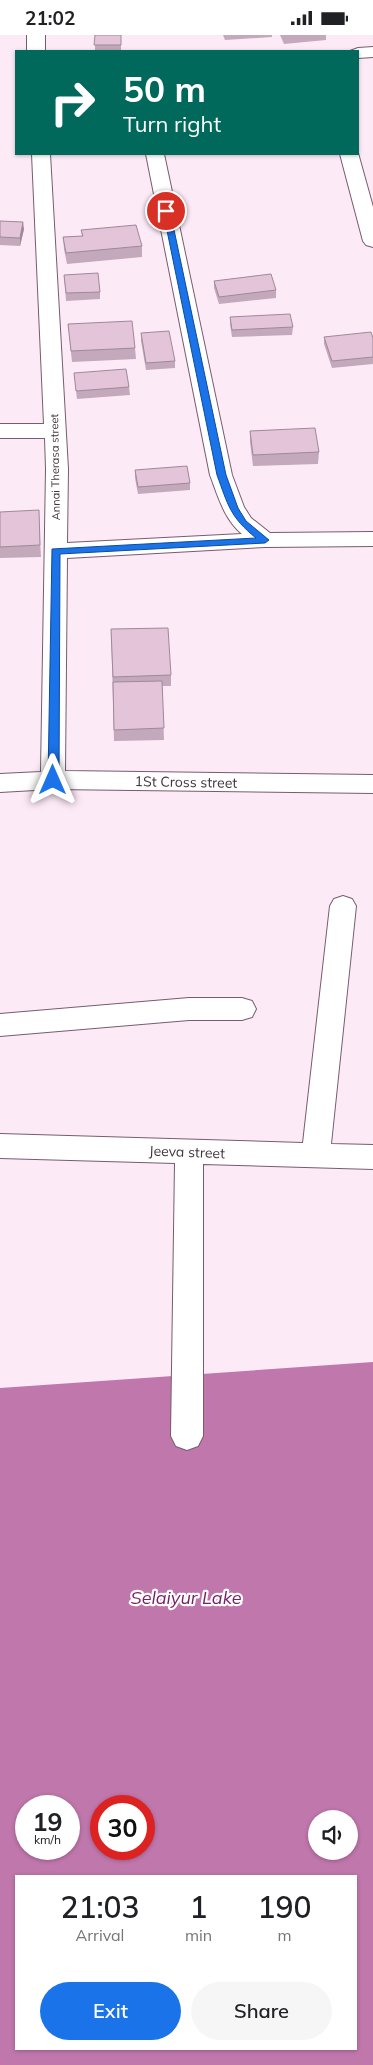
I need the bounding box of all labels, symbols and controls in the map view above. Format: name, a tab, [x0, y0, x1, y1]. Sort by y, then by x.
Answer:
text: 21:02	[25, 6, 75, 30]
text: 50 m	[123, 67, 206, 111]
icon: right	[40, 70, 105, 135]
text: Turn right	[123, 110, 221, 138]
pin	[145, 190, 187, 232]
icon: arrive	[152, 197, 180, 225]
street label: Annai Therasa street	[47, 413, 63, 520]
position arrow	[26, 753, 78, 805]
street label: 1St Cross street	[135, 772, 238, 792]
street label: Jeeva street	[149, 1142, 225, 1162]
water label: Selaiyur Lake	[131, 1586, 242, 1609]
speed limit sign: 30	[90, 1795, 155, 1860]
text: 19	[32, 1806, 63, 1837]
map controls	[308, 1810, 358, 1860]
button: sound	[308, 1810, 358, 1860]
text: km/h	[34, 1832, 61, 1847]
text: 21:03	[60, 1888, 140, 1926]
text: 1	[190, 1888, 208, 1926]
text: 190	[258, 1888, 312, 1926]
text: Arrival	[76, 1925, 124, 1945]
text: min	[185, 1925, 212, 1945]
text: m	[278, 1925, 292, 1945]
button: Exit	[40, 1982, 181, 2040]
button: Share	[191, 1982, 332, 2040]

